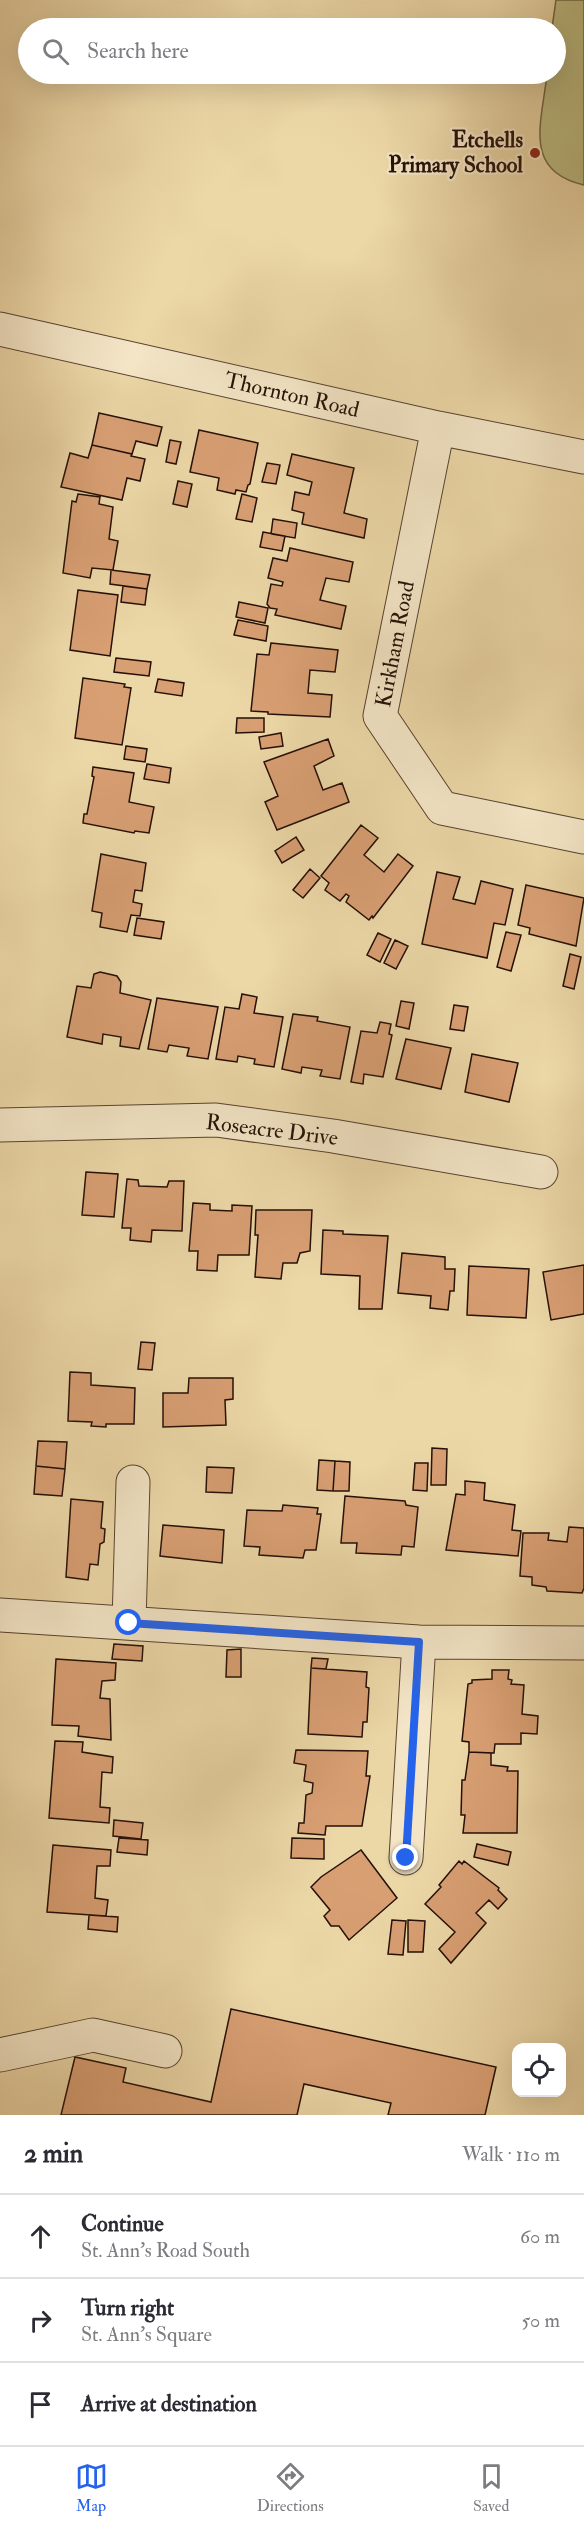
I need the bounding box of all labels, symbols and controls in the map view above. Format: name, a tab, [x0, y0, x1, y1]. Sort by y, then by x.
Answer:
search box	[18, 18, 566, 84]
icon: search	[39, 35, 72, 68]
text: Search here	[87, 37, 189, 65]
place label: Etchells Primary School	[388, 126, 523, 180]
marker: Etchells Primary School	[528, 146, 542, 160]
street label: Thornton Road	[222, 366, 362, 424]
street label: Kirkham Road	[369, 578, 421, 710]
street label: Roseacre Drive	[204, 1108, 340, 1152]
route start	[115, 1609, 141, 1635]
route end	[392, 1844, 418, 1870]
map controls	[512, 2043, 566, 2097]
button: locate	[512, 2043, 566, 2097]
text: 2 min	[24, 2138, 83, 2170]
text: Walk · 110 m	[462, 2142, 560, 2167]
text: Continue	[81, 2210, 164, 2238]
icon: ahead	[24, 2220, 57, 2253]
text: 60 m	[520, 2224, 560, 2249]
text: St. Ann's Road South	[81, 2238, 250, 2263]
text: Turn right	[81, 2294, 174, 2322]
icon: right	[24, 2304, 57, 2337]
text: 50 m	[521, 2308, 560, 2333]
text: St. Ann's Square	[81, 2322, 212, 2347]
icon: arrive	[24, 2388, 57, 2421]
text: Arrive at destination	[81, 2390, 257, 2418]
tab: Map	[75, 2460, 108, 2516]
tab: Directions	[257, 2460, 324, 2516]
tab: Saved	[473, 2460, 509, 2516]

